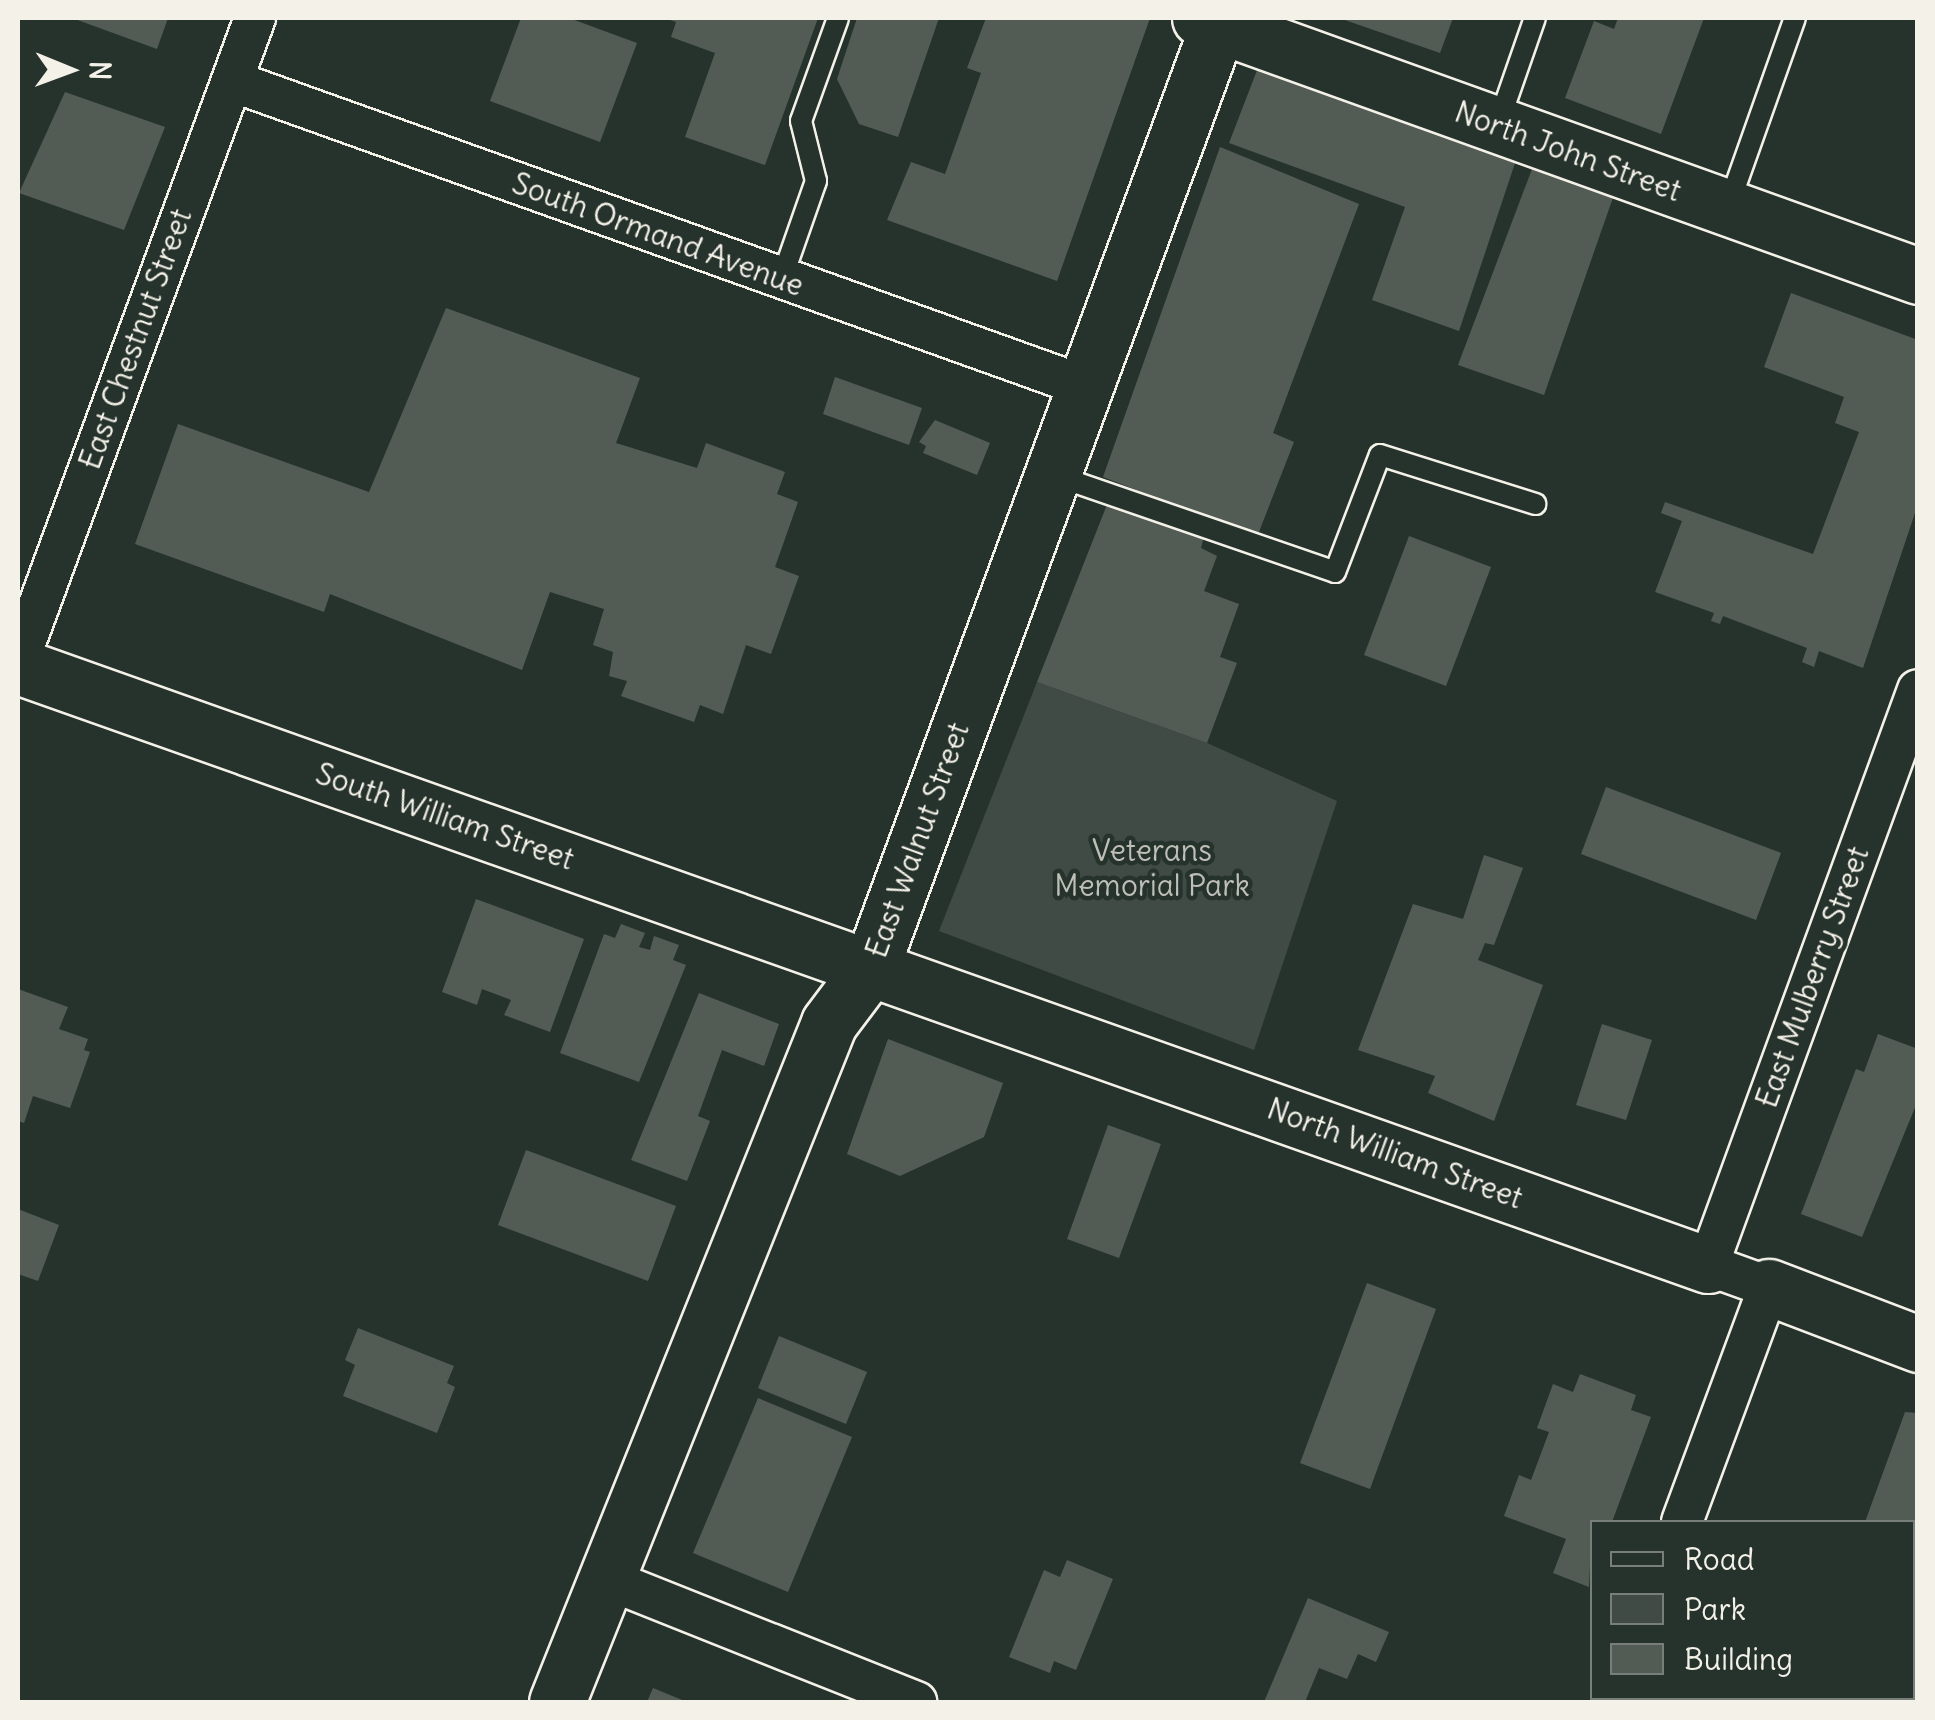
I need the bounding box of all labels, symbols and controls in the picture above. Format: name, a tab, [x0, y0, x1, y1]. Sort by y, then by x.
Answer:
north arrow	[20, 20, 120, 120]
text: N	[82, 61, 118, 81]
street label: North John Street	[1450, 93, 1686, 209]
street label: South Ormand Avenue	[507, 165, 809, 303]
street label: East Chestnut Street	[71, 204, 199, 474]
street label: East Walnut Street	[858, 718, 976, 962]
street label: South William Street	[311, 755, 579, 877]
park label: Veterans Memorial Park	[1054, 832, 1250, 902]
street label: East Mulberry Street	[1748, 842, 1876, 1112]
street label: North William Street	[1262, 1090, 1528, 1216]
legend	[1590, 1520, 1915, 1700]
text: Road	[1684, 1540, 1754, 1578]
text: Park	[1684, 1590, 1746, 1628]
text: Building	[1684, 1640, 1793, 1678]

